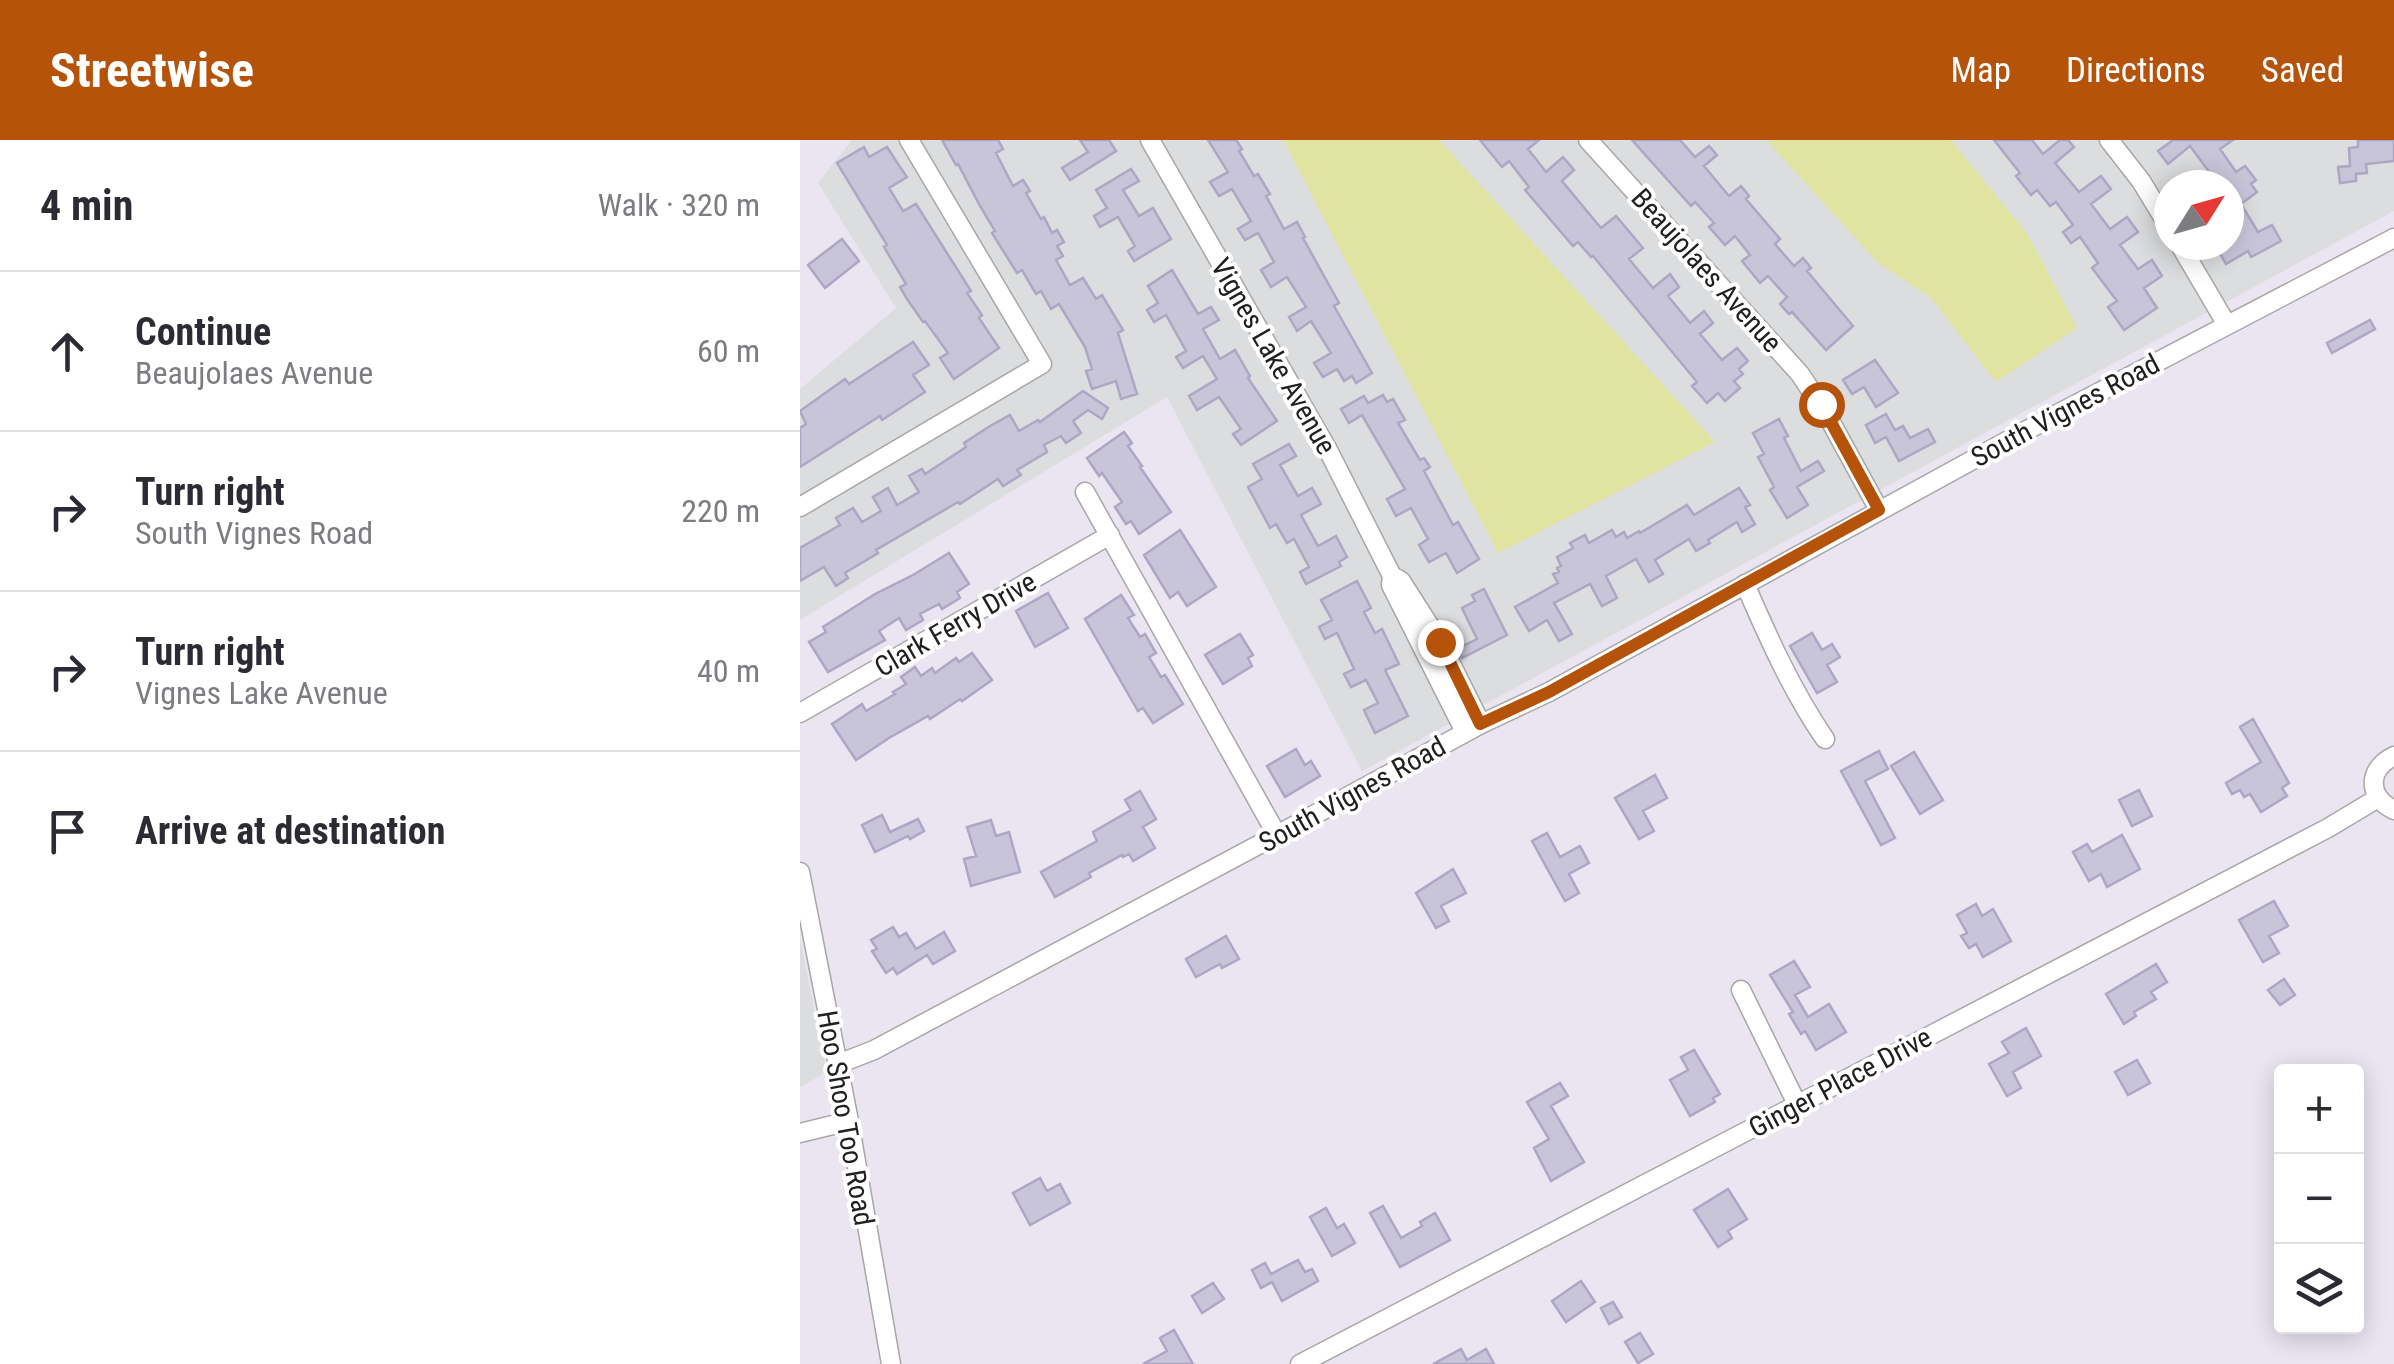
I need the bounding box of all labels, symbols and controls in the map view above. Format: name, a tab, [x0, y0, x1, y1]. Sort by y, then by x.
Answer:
text: Streetwise	[50, 42, 254, 99]
text: Map	[1951, 50, 2011, 91]
text: Directions	[2066, 50, 2206, 91]
text: Saved	[2261, 50, 2344, 91]
north arrow	[2154, 170, 2244, 260]
text: 4 min	[40, 181, 133, 230]
street label: Beaujolaes Avenue	[1625, 182, 1789, 359]
text: Walk · 320 m	[598, 186, 760, 224]
street label: Vignes Lake Avenue	[1204, 252, 1343, 460]
text: Continue	[135, 310, 271, 354]
icon: ahead	[40, 324, 95, 379]
text: 60 m	[697, 332, 760, 370]
street label: South Vignes Road	[1965, 347, 2165, 474]
text: Beaujolaes Avenue	[135, 354, 373, 392]
route start	[1799, 382, 1845, 428]
text: Turn right	[135, 470, 285, 514]
icon: right	[40, 484, 95, 539]
text: 220 m	[681, 492, 760, 530]
text: South Vignes Road	[135, 514, 373, 552]
street label: Clark Ferry Drive	[869, 565, 1042, 684]
route end	[1418, 620, 1464, 666]
text: Turn right	[135, 630, 285, 674]
icon: right	[40, 644, 95, 699]
text: 40 m	[697, 652, 760, 690]
text: Vignes Lake Avenue	[135, 674, 388, 712]
street label: South Vignes Road	[1253, 729, 1451, 859]
icon: arrive	[40, 804, 95, 859]
text: Arrive at destination	[135, 809, 445, 853]
street label: Hoo Shoo Too Road	[810, 1008, 881, 1228]
street label: Ginger Place Drive	[1743, 1020, 1937, 1144]
map controls	[2274, 1064, 2364, 1334]
button: +	[2274, 1064, 2364, 1154]
button: −	[2274, 1154, 2364, 1244]
button: layers	[2274, 1244, 2364, 1334]

